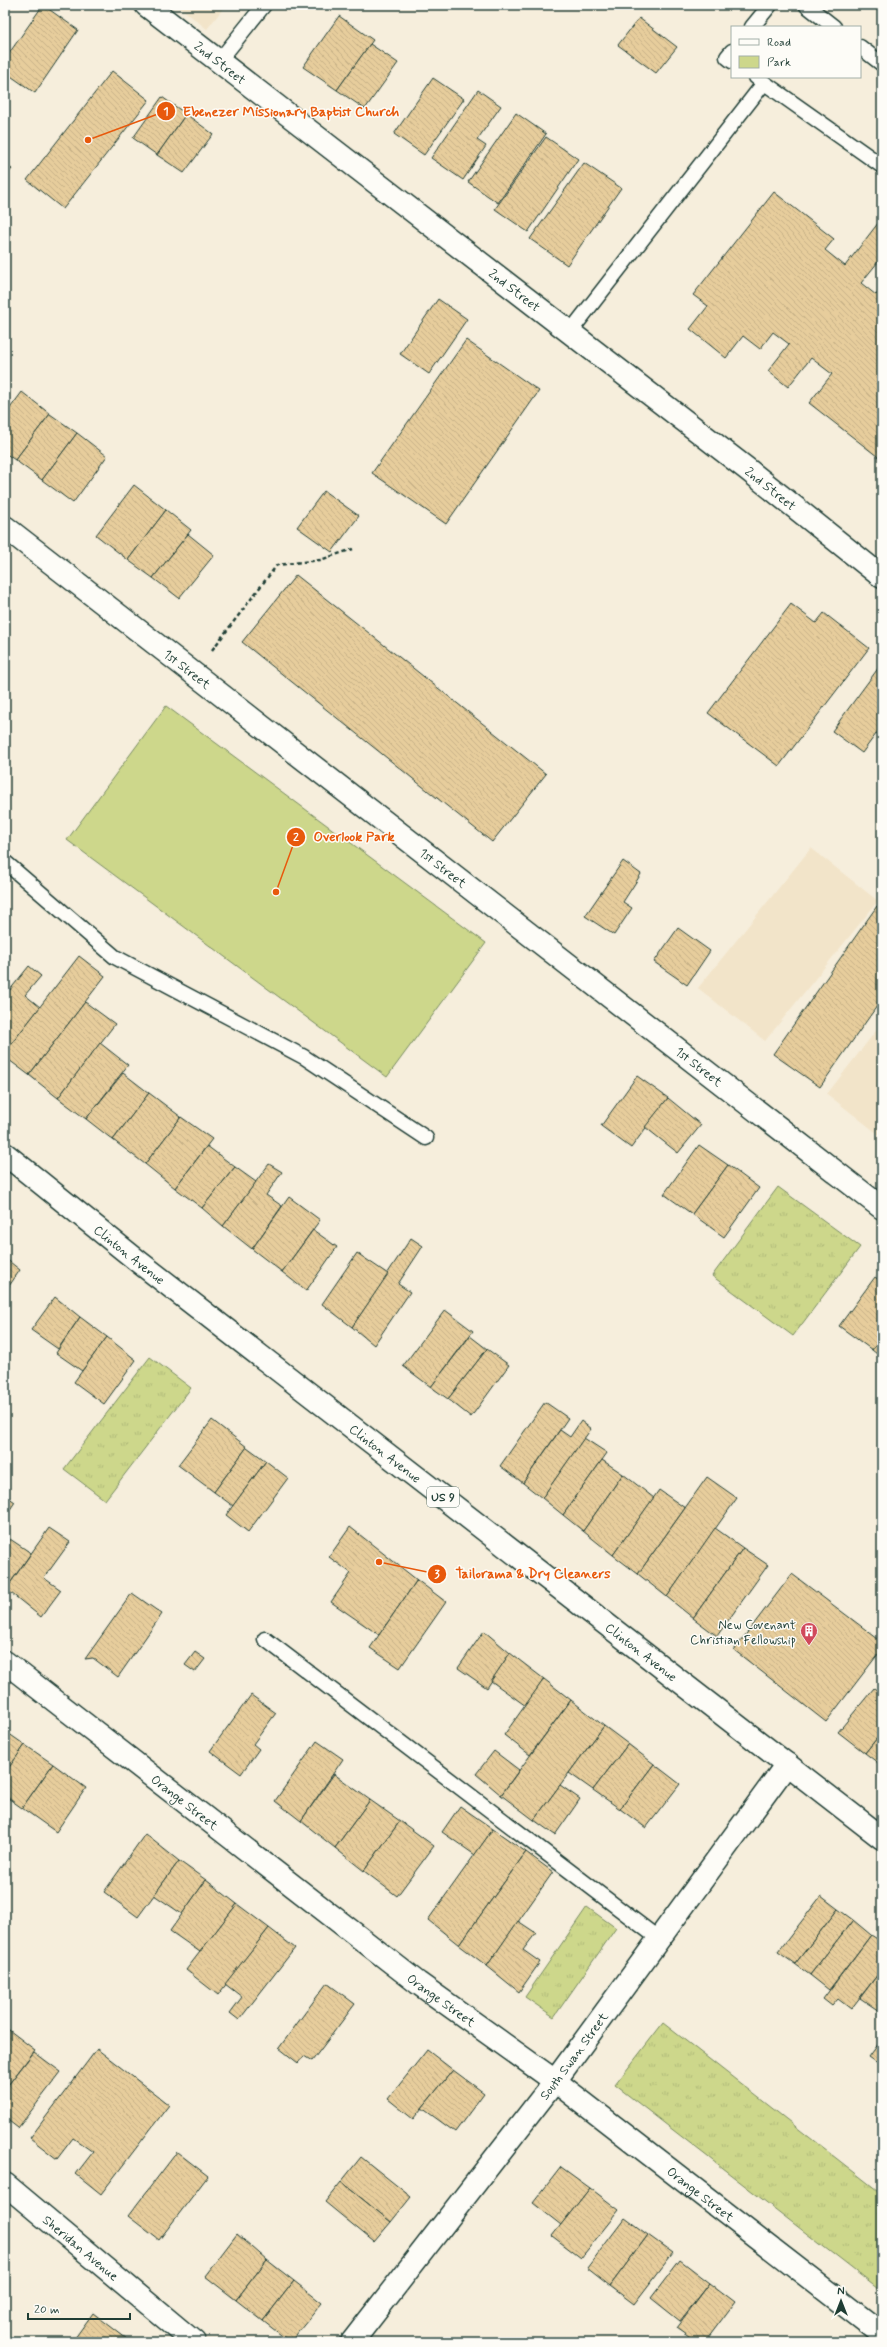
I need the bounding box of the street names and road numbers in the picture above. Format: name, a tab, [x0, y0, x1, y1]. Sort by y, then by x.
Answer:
street label: 2nd Street	[190, 38, 249, 89]
street label: 2nd Street	[485, 266, 543, 316]
street label: 2nd Street	[741, 464, 799, 515]
street label: 1st Street	[159, 646, 214, 694]
street label: 1st Street	[415, 845, 470, 893]
street label: 1st Street	[671, 1044, 726, 1091]
street label: Clinton Avenue	[90, 1222, 168, 1289]
street label: Clinton Avenue	[345, 1421, 424, 1488]
road number: US 9	[427, 1487, 459, 1507]
street label: Clinton Avenue	[601, 1620, 680, 1686]
street label: Orange Street	[147, 1772, 221, 1835]
street label: Orange Street	[403, 1970, 479, 2032]
street label: South Swan Street	[536, 2009, 613, 2104]
street label: Orange Street	[663, 2164, 737, 2227]
street label: Sheridan Avenue	[38, 2212, 122, 2285]

